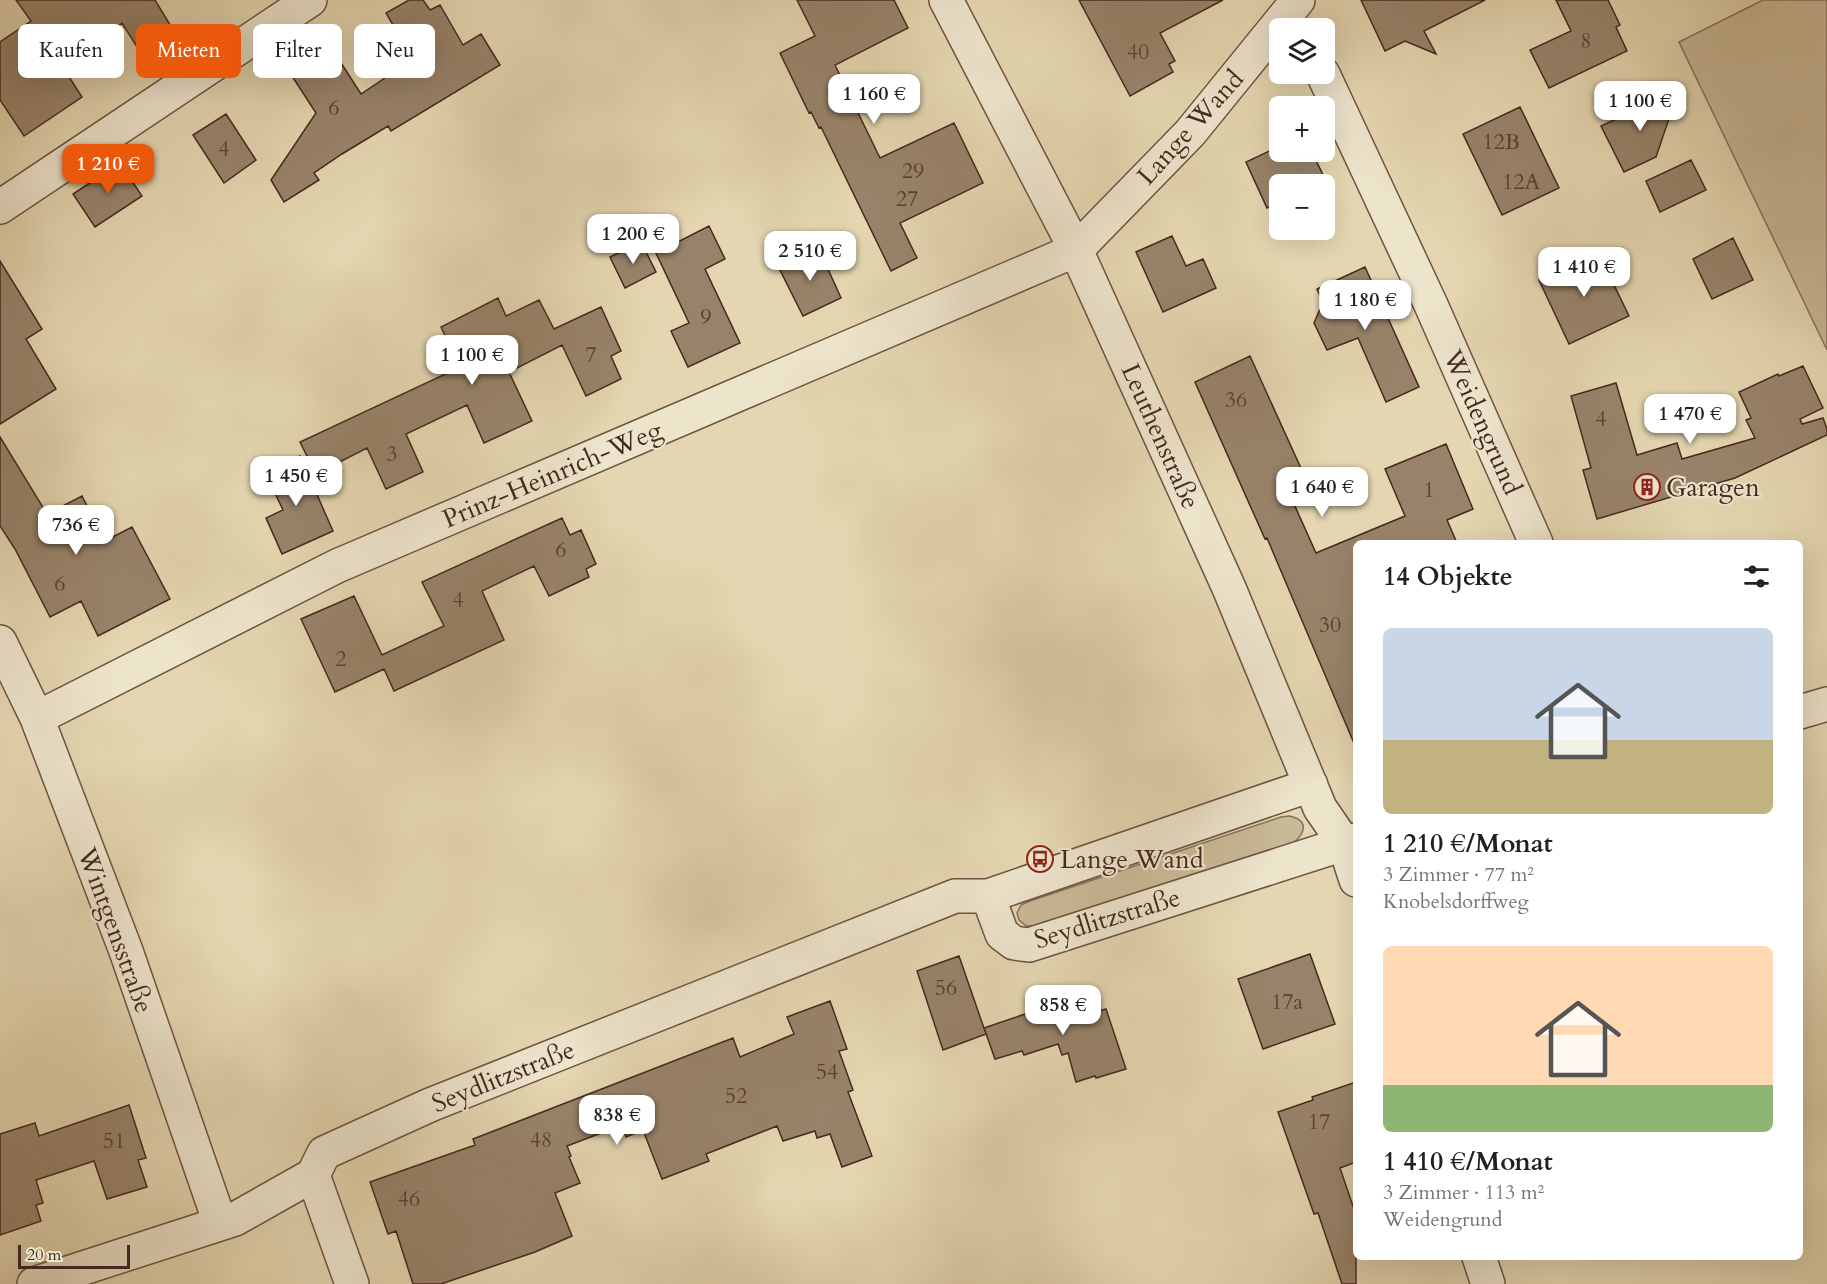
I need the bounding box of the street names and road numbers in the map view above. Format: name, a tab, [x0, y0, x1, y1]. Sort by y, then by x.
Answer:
street label: Lange Wand	[1129, 62, 1252, 192]
street label: Weidengrund	[1435, 343, 1530, 500]
street label: Leuthenstraße	[1113, 358, 1208, 514]
street label: Prinz-Heinrich-Weg	[437, 412, 668, 537]
street label: Wintgensstraße	[69, 842, 162, 1018]
street label: Seydlitzstraße	[1030, 880, 1185, 957]
street label: Seydlitzstraße	[427, 1032, 580, 1121]

